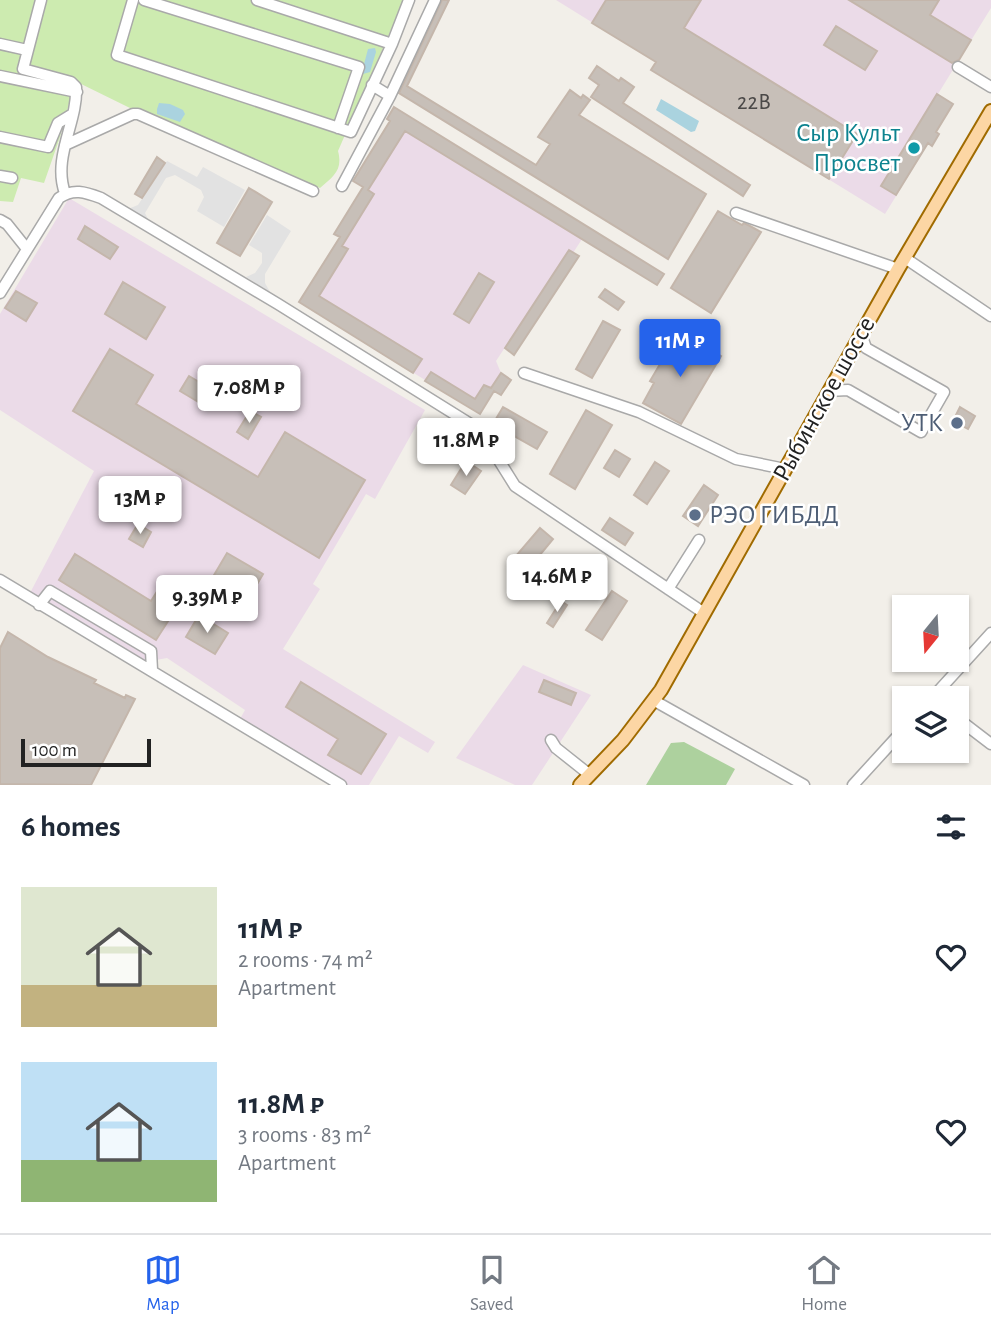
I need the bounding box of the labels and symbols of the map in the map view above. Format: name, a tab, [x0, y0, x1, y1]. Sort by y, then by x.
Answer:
house number: 22В	[737, 91, 771, 114]
place label: Сыр Культ Просвет	[796, 120, 901, 176]
marker: Сыр Культ Просвет	[906, 140, 922, 156]
street label: Рыбинское шоссе	[768, 312, 880, 486]
pin: 11M ₽	[631, 320, 729, 379]
pin: 7.08M ₽	[184, 366, 314, 425]
place label: УТК	[901, 410, 943, 436]
marker: УТК	[949, 415, 965, 431]
pin: 11.8M ₽	[401, 419, 531, 478]
pin: 13M ₽	[91, 476, 189, 536]
place label: РЭО ГИБДД	[709, 502, 839, 528]
marker: РЭО ГИБДД	[687, 507, 703, 523]
pin: 14.6M ₽	[492, 554, 622, 614]
pin: 9.39M ₽	[142, 576, 272, 635]
north arrow	[892, 595, 970, 672]
scale bar	[21, 736, 150, 768]

